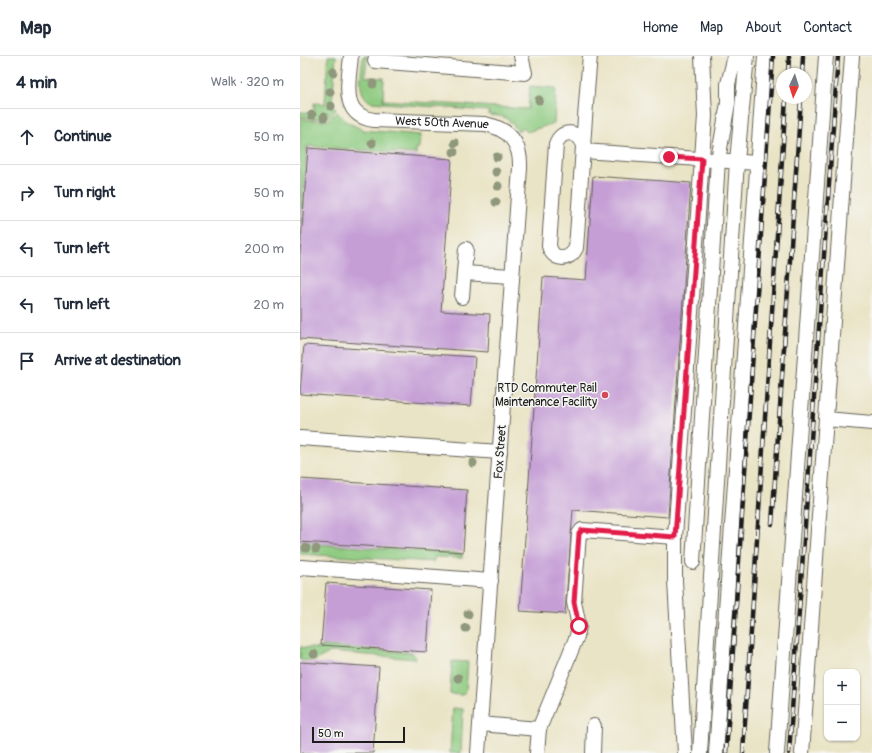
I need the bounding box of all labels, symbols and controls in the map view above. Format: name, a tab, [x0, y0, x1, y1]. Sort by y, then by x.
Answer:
text: Map	[20, 16, 51, 40]
text: Home	[643, 19, 678, 36]
text: Map	[700, 19, 723, 36]
text: About	[745, 19, 781, 36]
text: Contact	[803, 19, 852, 36]
north arrow	[776, 68, 812, 104]
text: 4 min	[16, 72, 57, 93]
text: Walk · 320 m	[211, 74, 284, 90]
street label: West 50th Avenue	[395, 114, 490, 133]
icon: ahead	[16, 126, 38, 148]
text: Continue	[54, 127, 112, 146]
text: 50 m	[254, 129, 284, 145]
route end	[660, 148, 678, 166]
icon: right	[16, 182, 38, 204]
text: Turn right	[54, 183, 115, 202]
text: 50 m	[254, 185, 284, 201]
icon: left	[16, 238, 38, 260]
text: Turn left	[54, 239, 110, 258]
text: 200 m	[245, 241, 284, 257]
icon: left	[16, 294, 38, 316]
text: Turn left	[54, 295, 110, 314]
text: 20 m	[253, 297, 284, 313]
icon: arrive	[16, 350, 38, 372]
text: Arrive at destination	[54, 351, 181, 370]
place label: RTD Commuter Rail Maintenance Facility	[495, 381, 597, 410]
marker: RTD Commuter Rail Maintenance Facility	[600, 390, 610, 400]
street label: Fox Street	[491, 424, 510, 480]
route start	[570, 617, 588, 635]
map controls	[824, 669, 860, 741]
button: +	[824, 669, 860, 705]
button: −	[824, 705, 860, 741]
scale bar	[312, 725, 405, 744]
text: 50 m	[318, 727, 344, 740]

